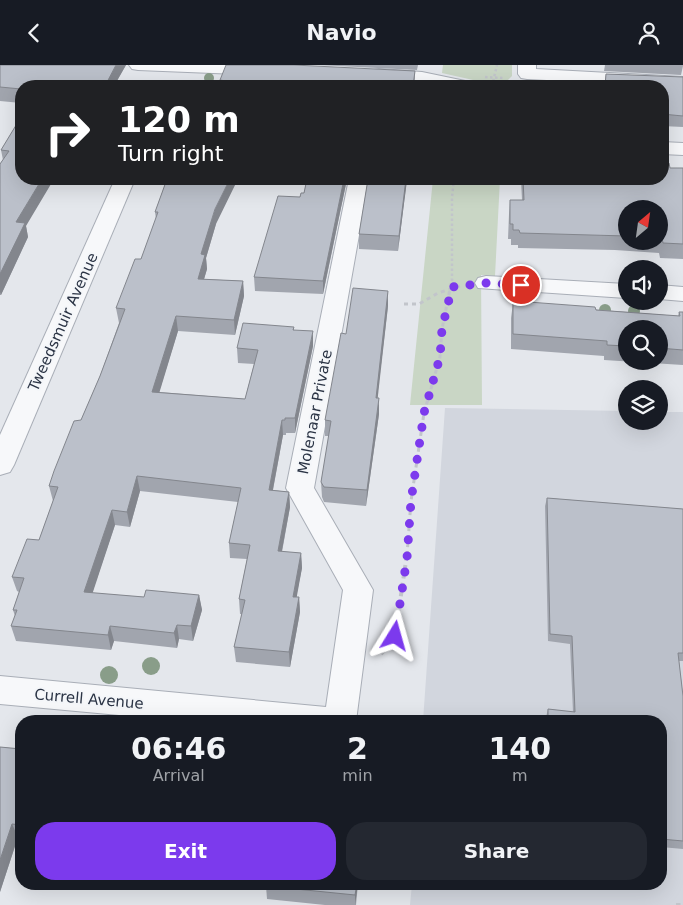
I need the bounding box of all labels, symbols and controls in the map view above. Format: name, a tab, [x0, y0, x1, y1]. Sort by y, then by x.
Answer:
icon: back	[20, 19, 48, 47]
icon: person	[635, 19, 663, 47]
text: Navio	[306, 20, 377, 45]
icon: right	[35, 100, 100, 165]
text: 120 m	[118, 100, 240, 140]
text: Turn right	[118, 141, 223, 166]
north arrow	[618, 200, 668, 250]
map controls	[618, 200, 668, 430]
street label: Tweedsmuir Avenue	[24, 250, 102, 395]
button: sound	[618, 260, 668, 310]
pin	[500, 264, 542, 306]
icon: arrive	[507, 271, 535, 299]
button: search	[618, 320, 668, 370]
street label: Molenaar Private	[294, 348, 336, 476]
button: layers	[618, 380, 668, 430]
position arrow	[368, 609, 420, 661]
street label: Currell Avenue	[34, 685, 144, 713]
text: 06:46	[131, 731, 226, 766]
text: 2	[347, 731, 368, 766]
text: 140	[488, 731, 551, 766]
text: Arrival	[153, 766, 205, 785]
text: min	[342, 766, 373, 785]
text: m	[512, 766, 528, 785]
button: Exit	[35, 822, 336, 880]
button: Share	[346, 822, 647, 880]

